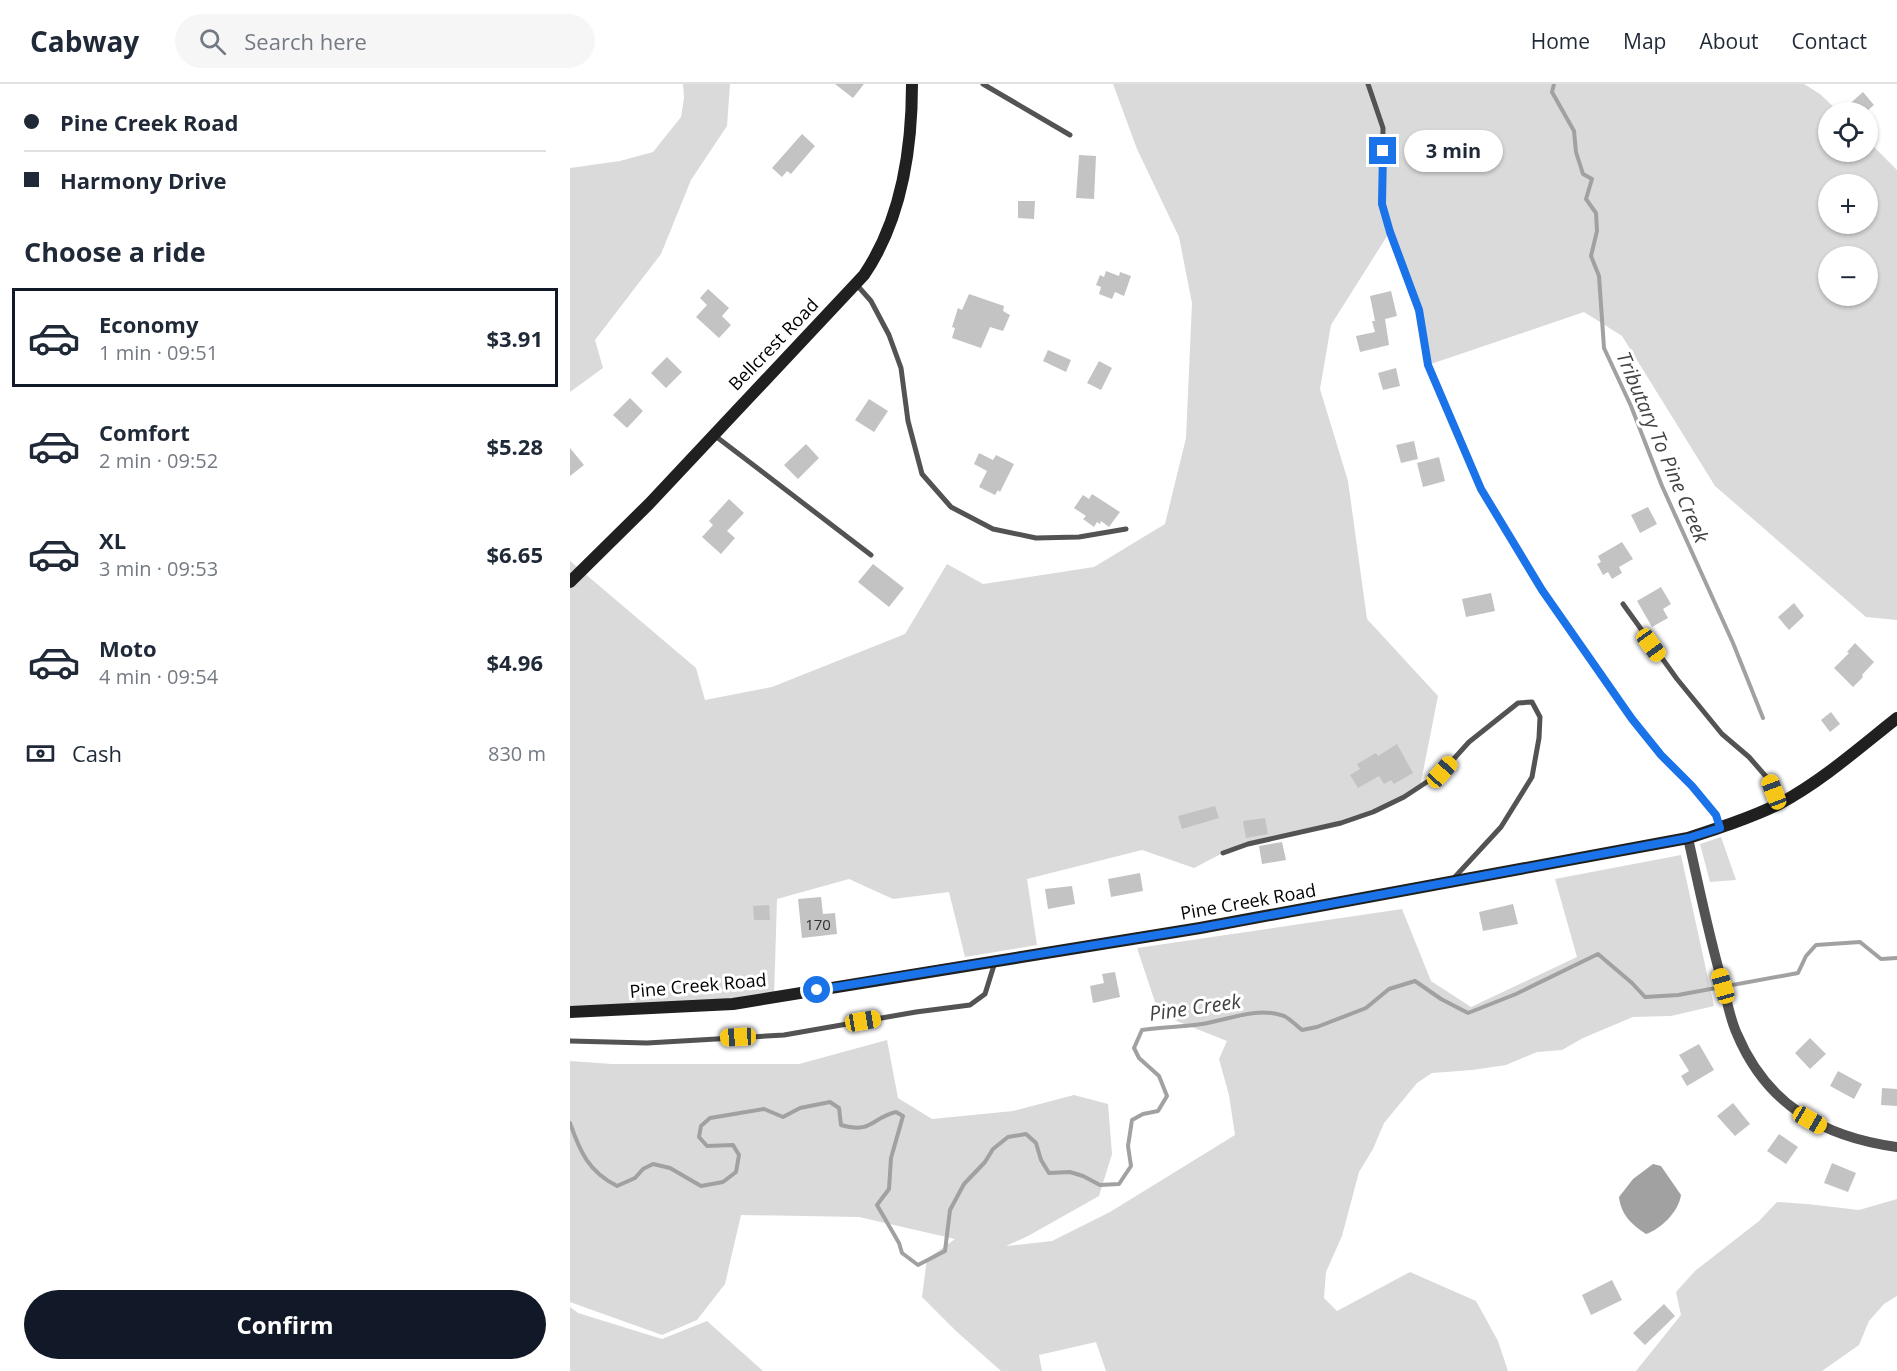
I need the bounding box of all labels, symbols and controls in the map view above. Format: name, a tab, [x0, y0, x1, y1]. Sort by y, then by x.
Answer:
search box	[175, 14, 595, 68]
text: Cabway	[30, 22, 139, 60]
icon: search	[196, 25, 229, 58]
text: Search here	[244, 26, 367, 56]
text: Home	[1531, 27, 1590, 55]
text: Map	[1623, 27, 1666, 55]
text: About	[1699, 27, 1759, 55]
text: Contact	[1792, 27, 1867, 55]
map controls	[1818, 102, 1878, 306]
button: locate	[1818, 102, 1878, 162]
text: Pine Creek Road	[60, 107, 238, 137]
callout: 3 min	[1404, 130, 1503, 172]
route end	[1369, 137, 1396, 164]
text: 3 min	[1426, 137, 1481, 164]
text: Harmony Drive	[60, 165, 227, 195]
button: +	[1818, 174, 1878, 234]
text: Choose a ride	[24, 233, 206, 270]
button: −	[1818, 246, 1878, 306]
street label: Bellcrest Road	[723, 293, 823, 395]
text: Economy	[99, 309, 198, 339]
icon: car	[27, 311, 81, 365]
text: $3.91	[486, 323, 543, 353]
text: 1 min · 09:51	[99, 339, 218, 366]
water label: Tributary To Pine Creek	[1611, 347, 1716, 548]
text: Comfort	[99, 417, 190, 447]
icon: car	[27, 419, 81, 473]
text: $5.28	[486, 431, 543, 461]
text: 2 min · 09:52	[99, 447, 218, 474]
text: XL	[99, 525, 126, 555]
icon: car	[27, 527, 81, 581]
text: $6.65	[486, 539, 543, 569]
text: 3 min · 09:53	[99, 555, 218, 582]
car	[1633, 625, 1669, 665]
text: Moto	[99, 633, 157, 663]
icon: car	[27, 635, 81, 689]
text: $4.96	[486, 647, 543, 677]
text: 4 min · 09:54	[99, 663, 218, 690]
icon: cash	[24, 737, 57, 770]
text: Cash	[72, 738, 122, 768]
text: 830 m	[488, 740, 546, 767]
car	[1423, 753, 1461, 791]
car	[1759, 772, 1789, 812]
street label: Pine Creek Road	[1178, 877, 1318, 925]
house number: 170	[805, 914, 831, 934]
car	[1709, 966, 1737, 1006]
street label: Pine Creek Road	[629, 967, 767, 1003]
route start	[803, 976, 830, 1003]
water label: Pine Creek	[1147, 987, 1244, 1027]
car	[844, 1009, 882, 1033]
car	[720, 1027, 756, 1047]
car	[1790, 1103, 1830, 1137]
button: Confirm	[24, 1290, 546, 1359]

